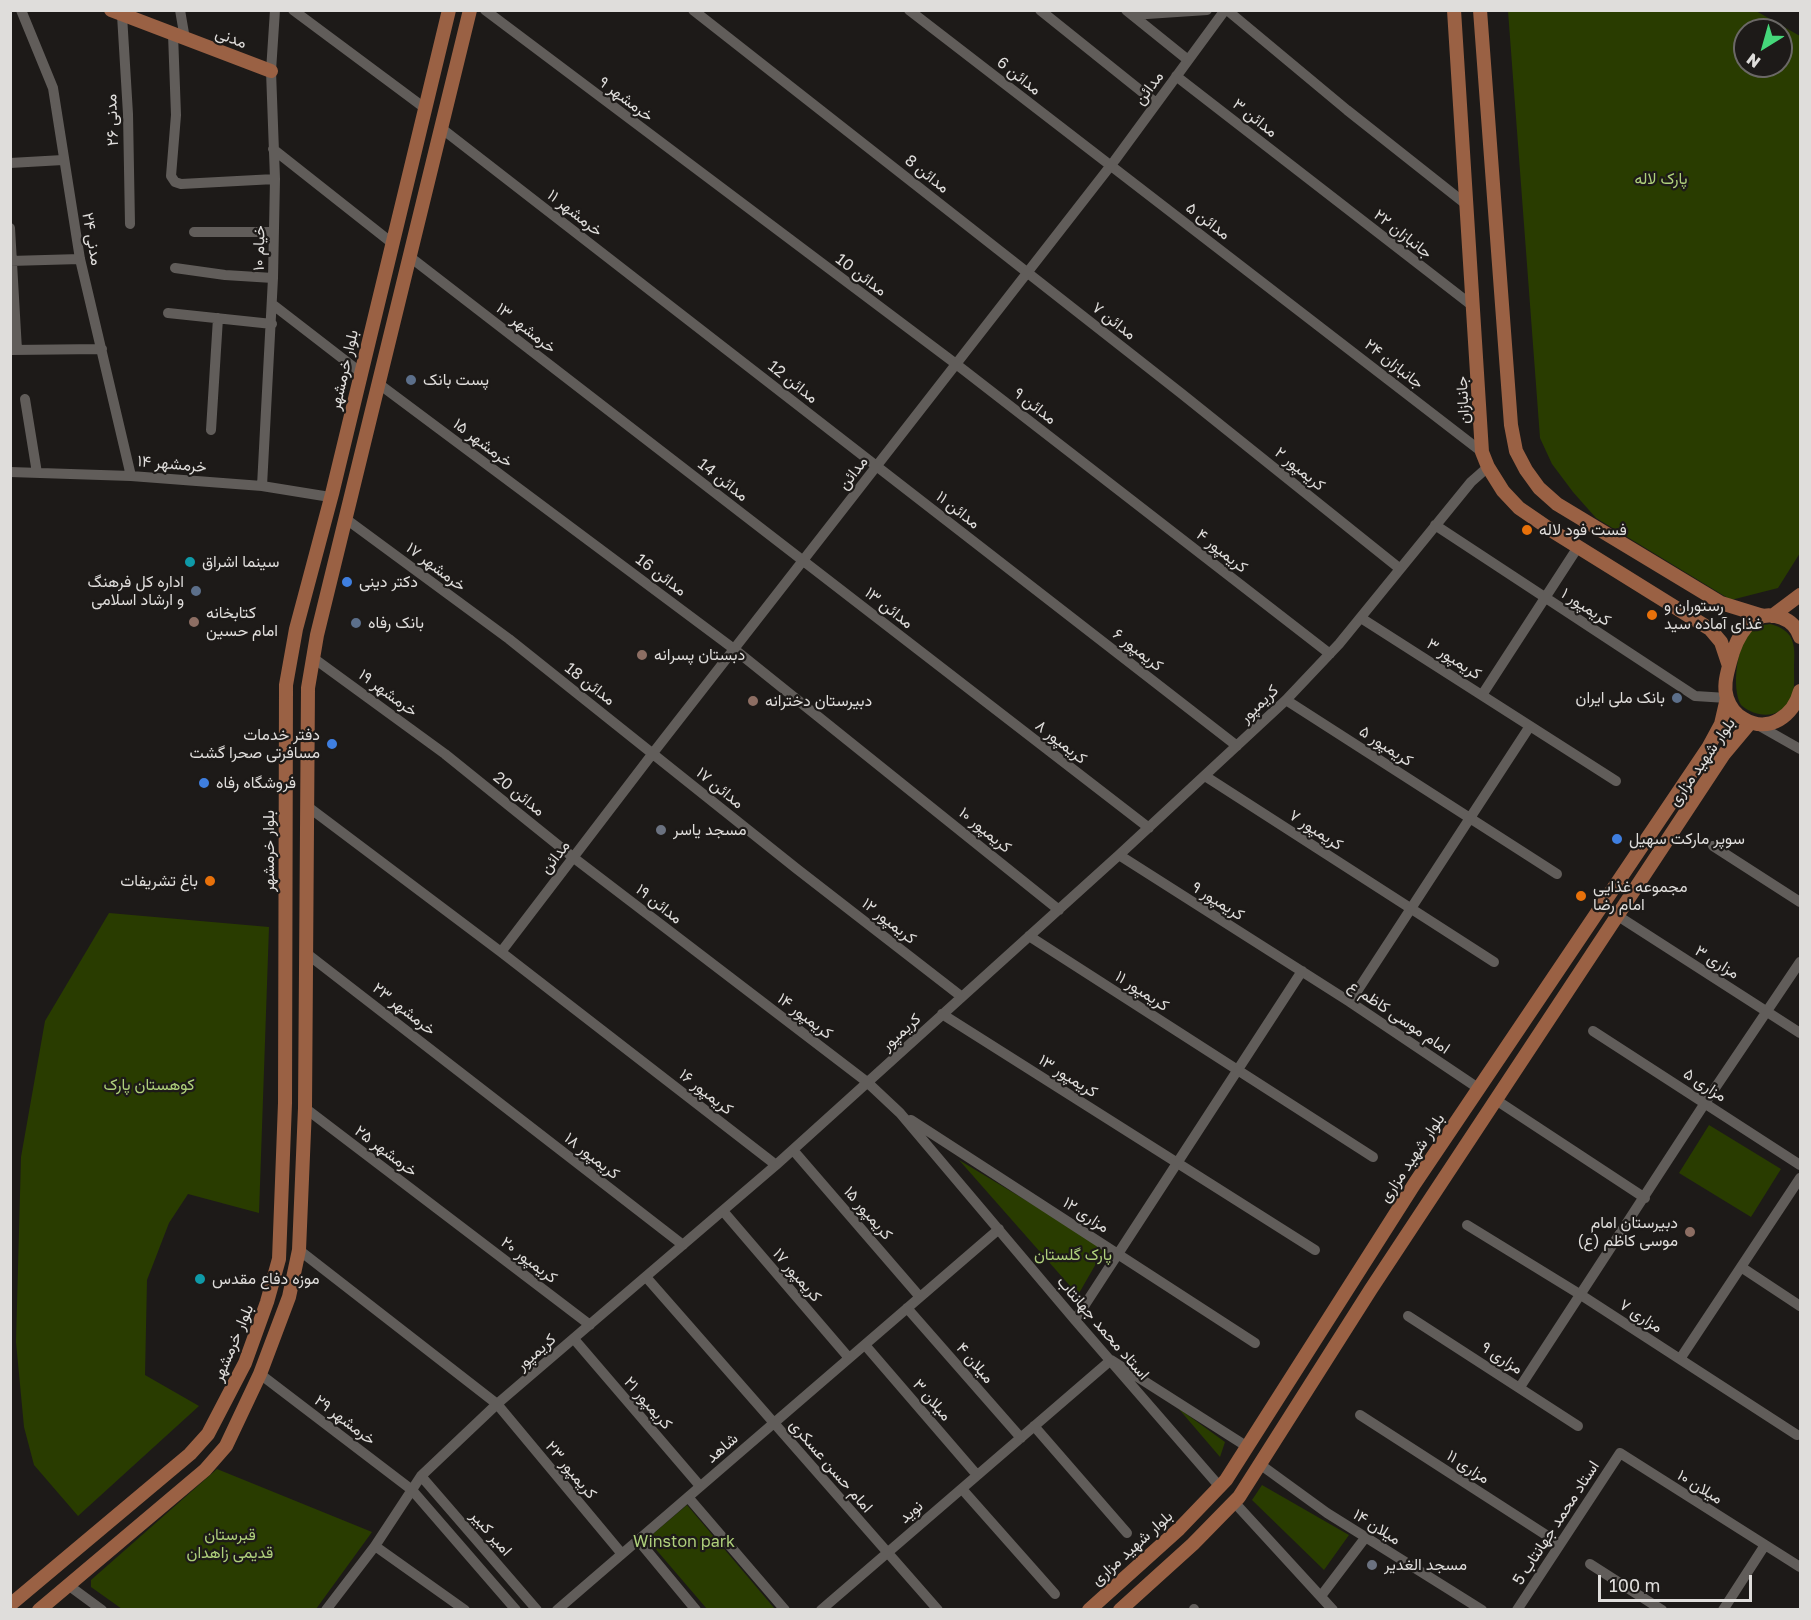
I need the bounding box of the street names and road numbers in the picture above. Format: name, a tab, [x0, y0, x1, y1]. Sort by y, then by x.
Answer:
street label: مدنی	[213, 23, 249, 53]
street label: مدائن 6	[993, 53, 1045, 99]
street label: مدائن	[1130, 67, 1168, 109]
street label: خرمشهر ۹	[595, 72, 657, 126]
street label: مدنی ۲۶	[101, 94, 123, 146]
street label: مدائن ۳	[1229, 95, 1281, 141]
street label: مدائن 8	[901, 151, 953, 197]
street label: خرمشهر ۱۱	[543, 185, 607, 241]
street label: مدائن ۵	[1182, 198, 1234, 244]
street label: جانبازان ۲۲	[1370, 205, 1436, 263]
street label: مدنی ۲۴	[78, 211, 106, 267]
street label: خیام ۱۰	[249, 225, 269, 271]
street label: مدائن 10	[832, 250, 890, 300]
street label: مدائن ۷	[1088, 298, 1140, 344]
street label: خرمشهر ۱۳	[492, 299, 560, 357]
street label: بلوار خرمشهر	[325, 328, 363, 412]
street label: جانبازان ۲۴	[1361, 335, 1427, 393]
street label: مدائن 12	[764, 357, 822, 407]
street label: جانبازان	[1452, 375, 1474, 425]
street label: مدائن ۹	[1010, 383, 1060, 429]
street label: خرمشهر ۱۵	[449, 414, 517, 472]
street label: کریمپور ۲	[1271, 443, 1329, 495]
street label: خرمشهر ۱۴	[136, 451, 208, 477]
street label: مدائن	[834, 452, 872, 494]
street label: مدائن 14	[694, 454, 752, 506]
street label: مدائن ۱۱	[932, 487, 984, 533]
street label: کریمپور ۴	[1193, 525, 1251, 577]
street label: خرمشهر ۱۷	[402, 538, 470, 596]
street label: مدائن 16	[632, 550, 690, 600]
street label: مدائن ۱۳	[861, 583, 917, 633]
street label: کریمپور ۱	[1558, 584, 1614, 630]
street label: کریمپور ۶	[1109, 624, 1167, 676]
street label: کریمپور ۳	[1423, 634, 1485, 684]
street label: مدائن 18	[561, 658, 619, 710]
street label: خرمشهر ۱۹	[355, 665, 421, 721]
street label: کریمپور	[1236, 681, 1282, 727]
street label: بلوار شهید مزاری	[1665, 714, 1739, 810]
street label: کریمپور ۸	[1031, 716, 1091, 768]
street label: کریمپور ۵	[1356, 722, 1416, 770]
street label: مدائن ۱۷	[692, 763, 748, 813]
street label: مدائن 20	[489, 768, 549, 820]
street label: کریمپور ۱۰	[955, 803, 1015, 857]
street label: کریمپور ۷	[1286, 806, 1346, 854]
street label: بلوار خرمشهر	[259, 810, 279, 892]
street label: مدائن	[536, 836, 574, 878]
street label: کریمپور ۹	[1188, 877, 1248, 925]
street label: مدائن ۱۹	[632, 880, 686, 928]
street label: کریمپور ۱۲	[858, 894, 920, 948]
street label: مزاری ۳	[1691, 941, 1743, 983]
street label: کریمپور ۱۱	[1112, 967, 1172, 1015]
street label: امام موسی کاظم ع	[1345, 976, 1453, 1058]
street label: خرمشهر ۲۳	[369, 978, 439, 1040]
street label: کریمپور ۱۴	[773, 989, 837, 1043]
street label: کریمپور	[877, 1009, 925, 1055]
street label: کریمپور ۱۳	[1035, 1050, 1101, 1102]
street label: مزاری ۵	[1680, 1064, 1730, 1106]
street label: کریمپور ۱۶	[675, 1065, 737, 1119]
street label: بلوار شهید مزاری	[1375, 1110, 1449, 1206]
street label: خرمشهر ۲۵	[351, 1121, 421, 1181]
street label: کریمپور ۱۸	[561, 1129, 623, 1183]
street label: کریمپور ۱۵	[840, 1182, 896, 1244]
street label: مزاری ۱۲	[1059, 1193, 1113, 1237]
street label: کریمپور ۲۰	[497, 1233, 561, 1287]
street label: کریمپور ۱۷	[769, 1244, 825, 1306]
street label: استاد محمد جهانتاب	[1053, 1272, 1153, 1384]
street label: مزاری ۷	[1616, 1295, 1666, 1337]
street label: بلوار خرمشهر	[208, 1302, 258, 1384]
street label: کریمپور	[512, 1329, 560, 1375]
street label: مزاری ۹	[1478, 1337, 1526, 1379]
street label: میلان ۴	[952, 1339, 998, 1387]
street label: کریمپور ۲۱	[620, 1373, 676, 1433]
street label: میلان ۳	[909, 1375, 955, 1425]
street label: خرمشهر ۲۹	[311, 1391, 379, 1449]
street label: امام حسن عسکری	[785, 1415, 877, 1517]
street label: شاهد	[702, 1429, 742, 1467]
street label: کریمپور ۲۳	[541, 1437, 601, 1503]
street label: مزاری ۱۱	[1443, 1446, 1493, 1488]
street label: استاد محمد جهانتاب 5	[1509, 1457, 1603, 1589]
street label: میلان ۱۰	[1674, 1466, 1726, 1508]
street label: نوید	[895, 1496, 927, 1528]
street label: میلان ۱۴	[1350, 1505, 1404, 1549]
street label: امیر کبیر	[466, 1506, 516, 1560]
street label: بلوار شهید مزاری	[1087, 1506, 1177, 1590]

